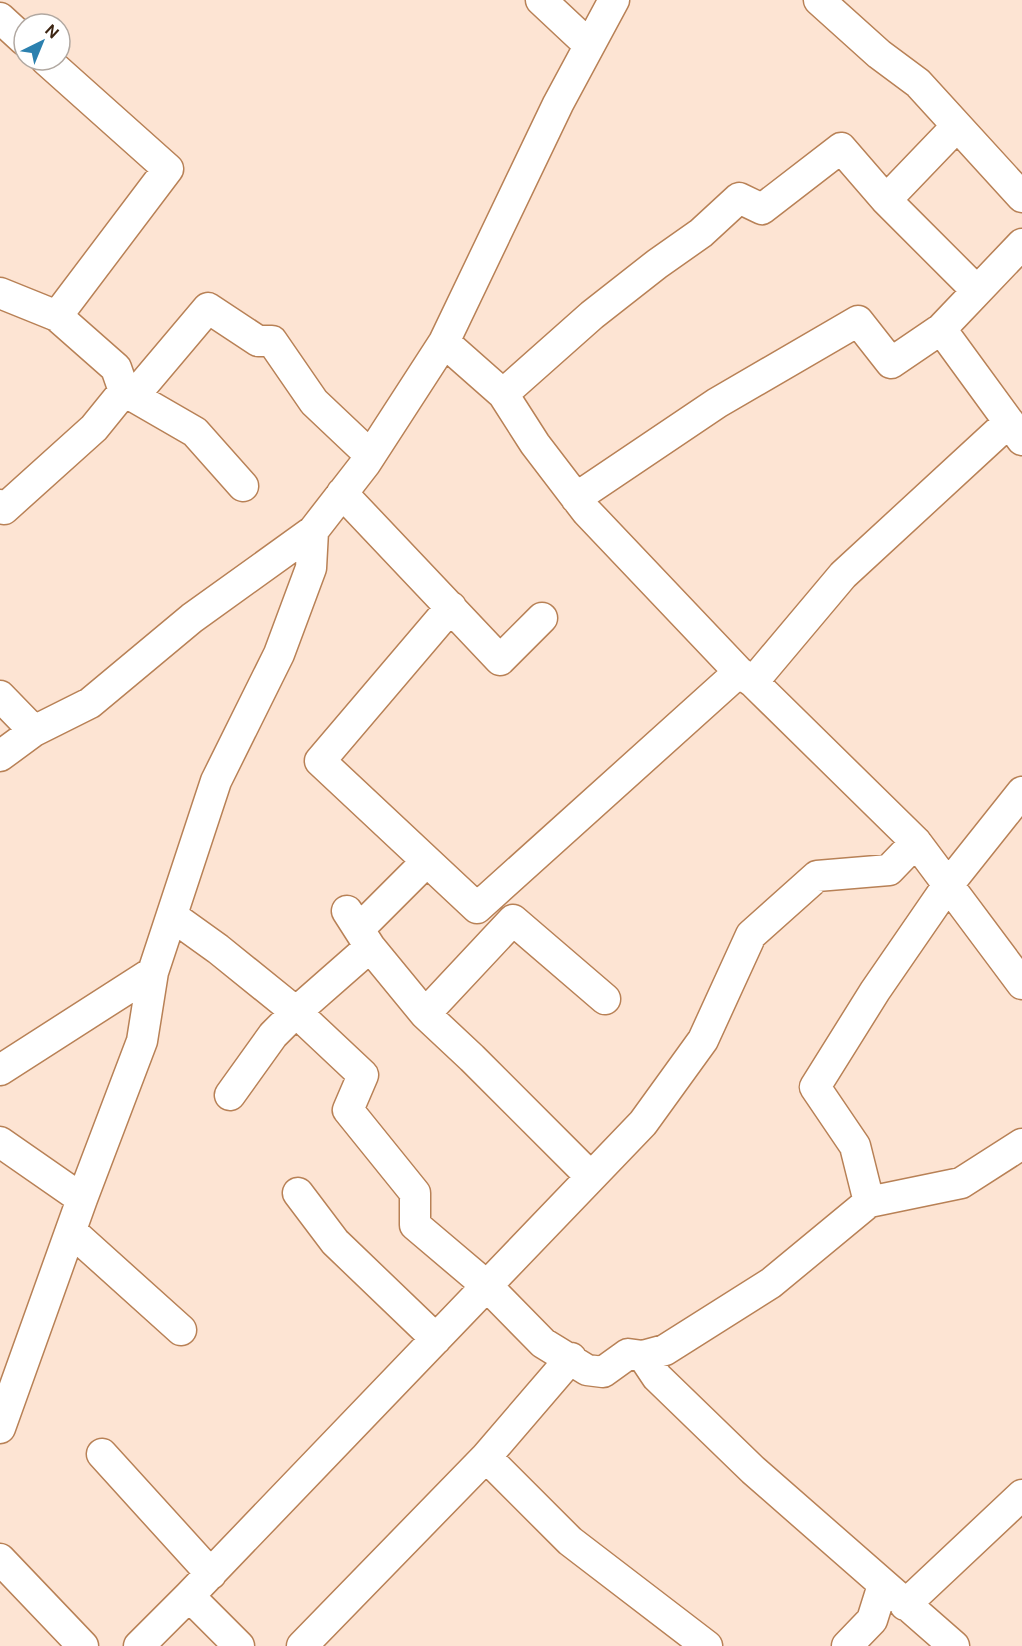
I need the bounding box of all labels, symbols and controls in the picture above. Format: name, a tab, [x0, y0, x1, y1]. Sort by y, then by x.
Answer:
north arrow	[12, 12, 72, 72]
text: N	[40, 20, 63, 43]

